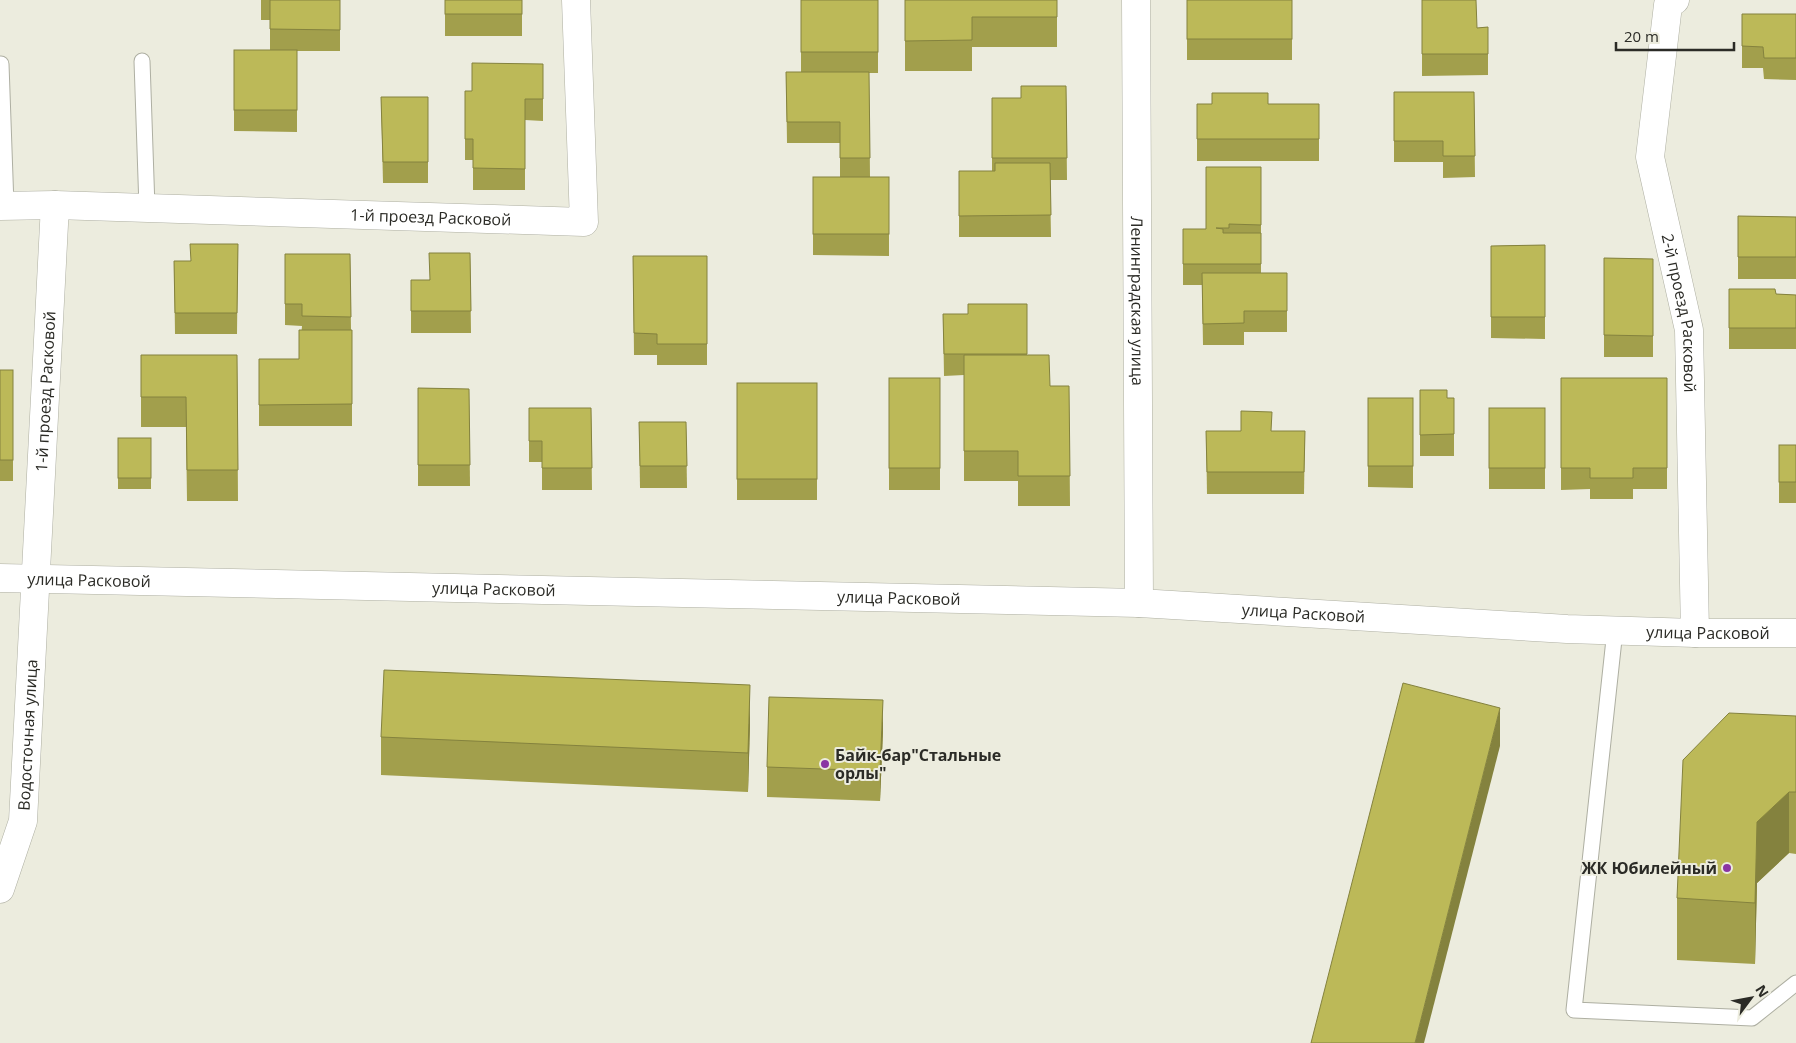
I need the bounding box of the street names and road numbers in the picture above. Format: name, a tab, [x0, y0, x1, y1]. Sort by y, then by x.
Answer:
street label: 1-й проезд Расковой	[350, 203, 512, 231]
street label: Ленинградская улица	[1126, 216, 1149, 386]
street label: 2-й проезд Расковой	[1657, 231, 1701, 393]
street label: 1-й проезд Расковой	[30, 310, 60, 472]
street label: улица Расковой	[27, 568, 151, 592]
street label: улица Расковой	[432, 576, 556, 601]
street label: улица Расковой	[837, 585, 961, 610]
street label: улица Расковой	[1241, 598, 1366, 628]
street label: улица Расковой	[1646, 620, 1770, 644]
street label: Водосточная улица	[13, 659, 42, 811]

